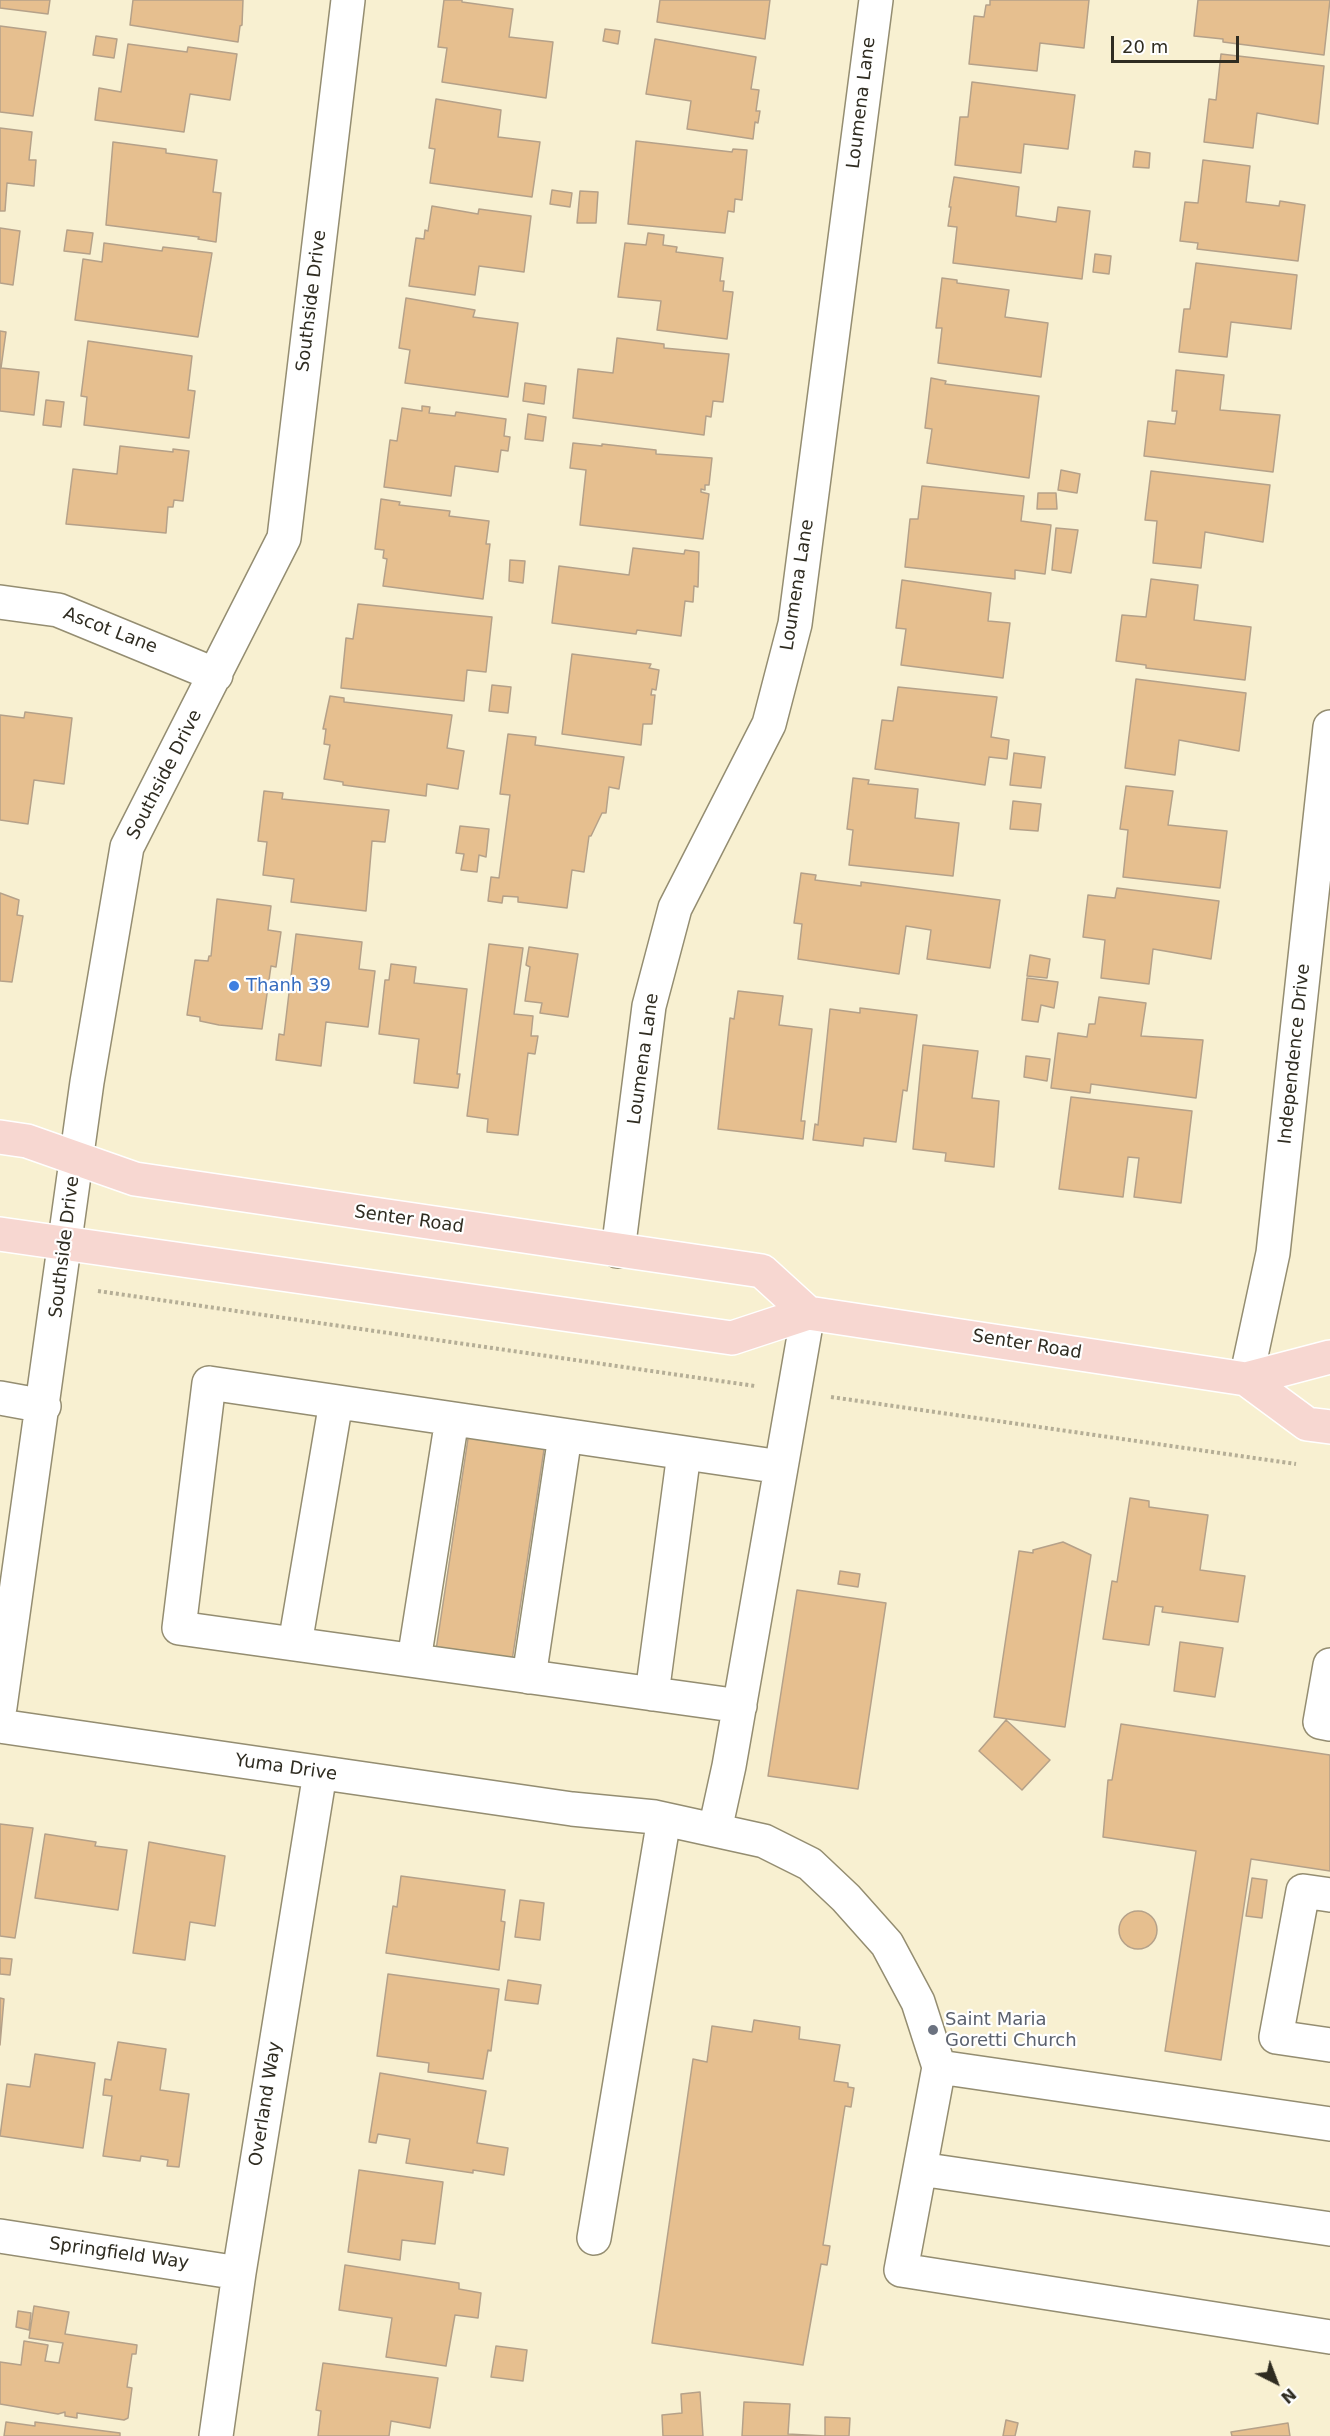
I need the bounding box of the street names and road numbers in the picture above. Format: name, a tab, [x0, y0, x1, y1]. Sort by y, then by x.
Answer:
street label: Loumena Lane	[843, 36, 881, 170]
street label: Southside Drive	[293, 229, 331, 373]
street label: Loumena Lane	[777, 518, 819, 652]
street label: Ascot Lane	[60, 603, 160, 659]
street label: Southside Drive	[123, 706, 207, 844]
street label: Independence Drive	[1275, 963, 1315, 1145]
street label: Loumena Lane	[624, 992, 664, 1126]
street label: Southside Drive	[46, 1175, 84, 1319]
street label: Senter Road	[353, 1202, 465, 1238]
street label: Senter Road	[971, 1326, 1083, 1364]
street label: Yuma Drive	[234, 1750, 338, 1786]
street label: Overland Way	[245, 2040, 287, 2168]
street label: Springfield Way	[48, 2233, 190, 2275]

